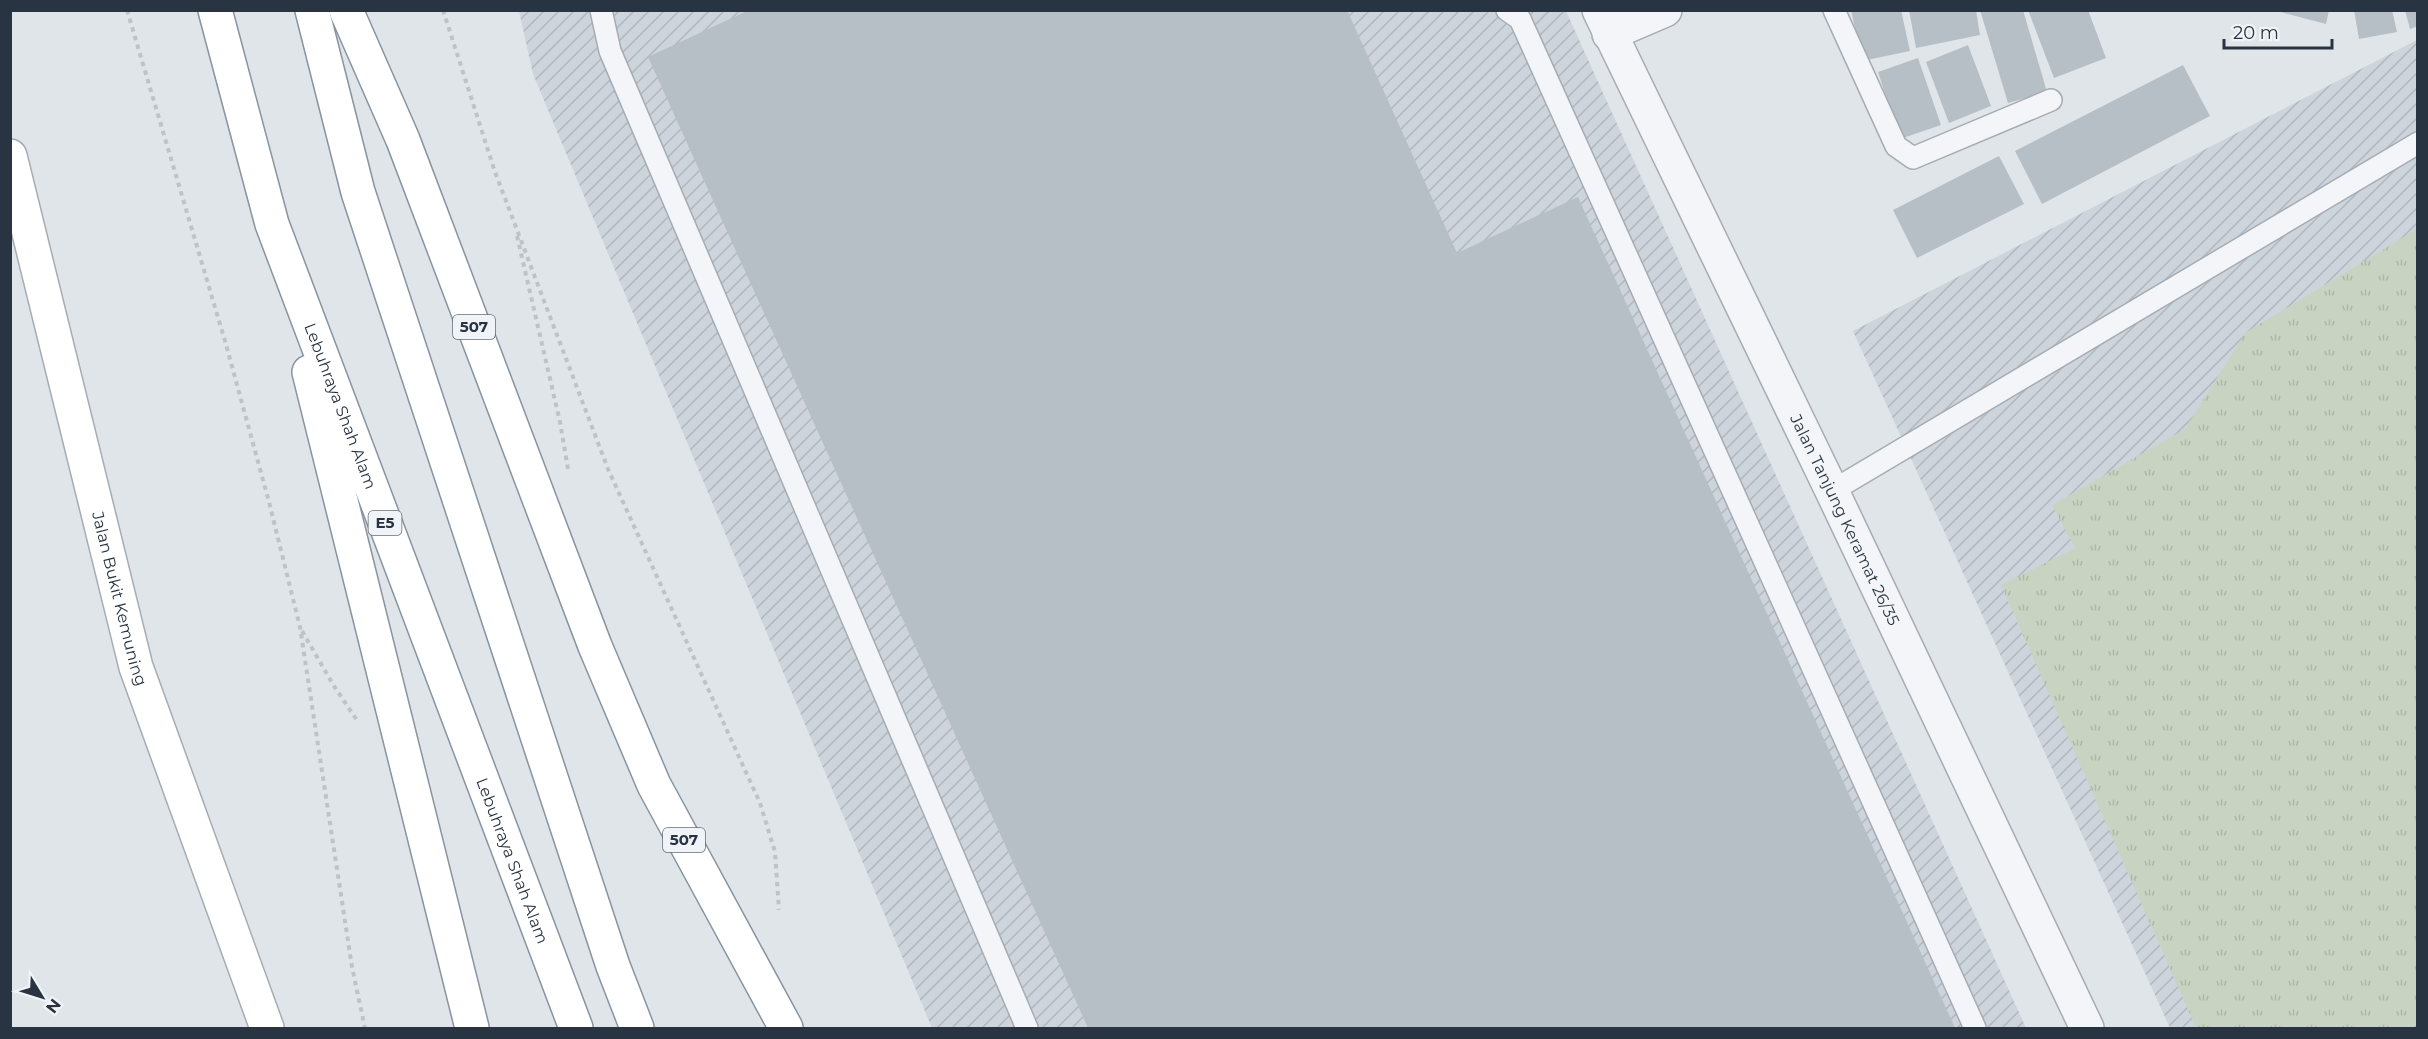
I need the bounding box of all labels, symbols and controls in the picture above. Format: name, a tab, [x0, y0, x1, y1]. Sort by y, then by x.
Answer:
scale bar	[2224, 12, 2332, 50]
text: 20 m	[2233, 22, 2279, 44]
road number: 507	[453, 315, 495, 339]
street label: Lebuhraya Shah Alam	[300, 321, 380, 492]
street label: Jalan Tanjung Keramat 26/35	[1786, 410, 1903, 628]
street label: Jalan Bukit Kemuning	[88, 509, 151, 688]
road number: E5	[368, 511, 402, 535]
street label: Lebuhraya Shah Alam	[472, 775, 552, 946]
road number: 507	[663, 828, 705, 852]
north arrow	[12, 967, 72, 1027]
text: N	[42, 995, 65, 1017]

